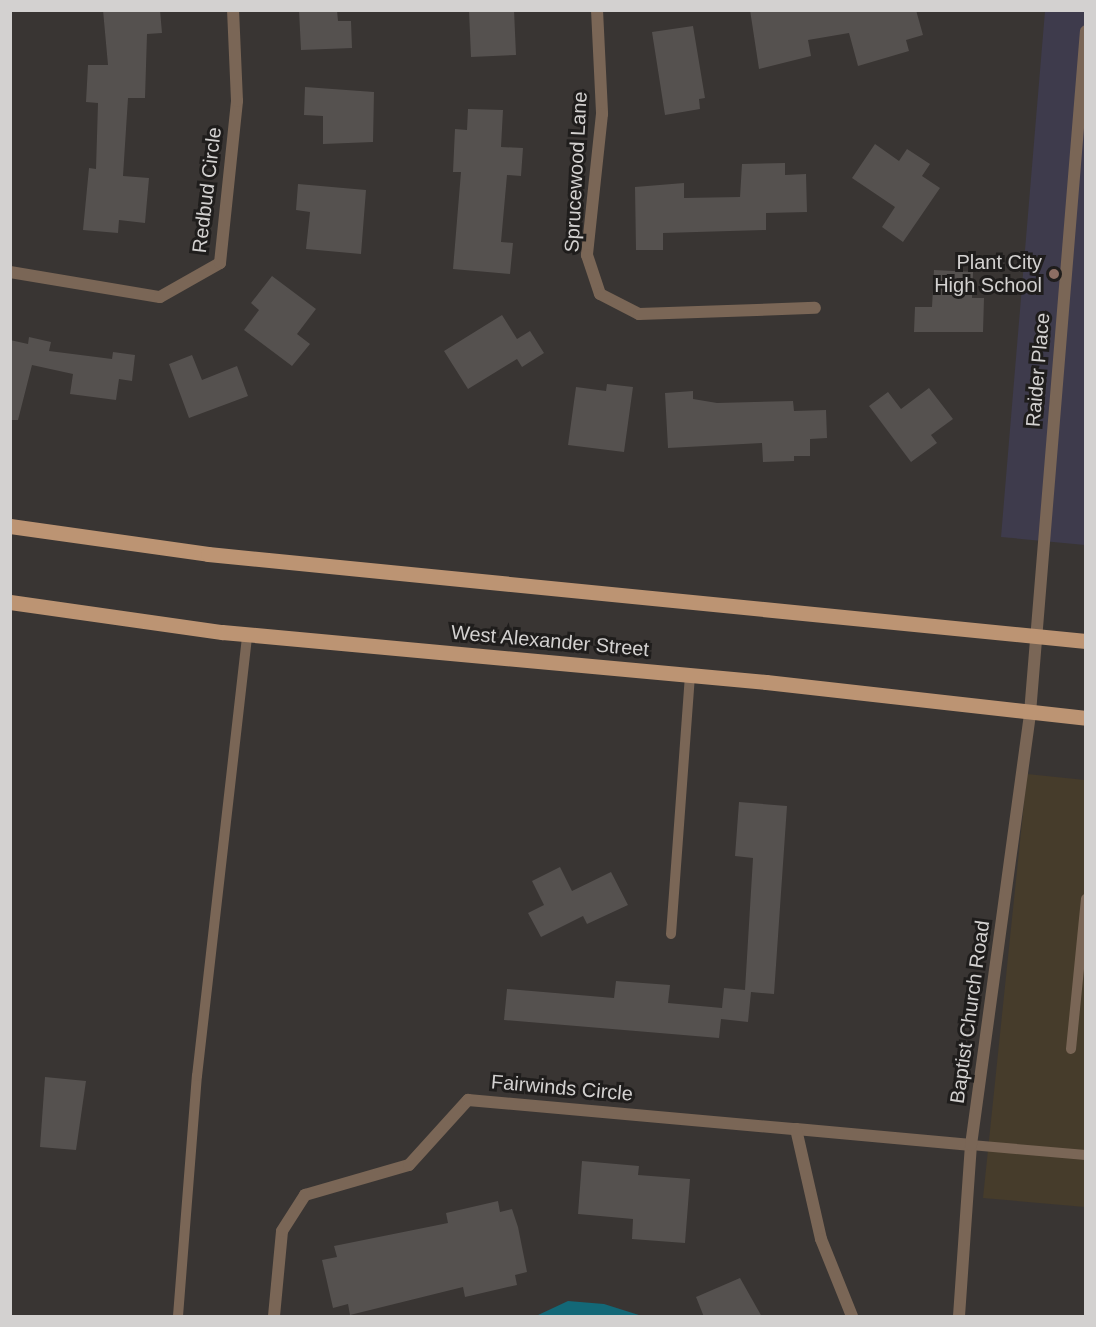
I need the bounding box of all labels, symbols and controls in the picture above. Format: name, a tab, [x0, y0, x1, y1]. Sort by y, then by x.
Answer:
street label: Sprucewood Lane	[560, 91, 592, 253]
street label: Redbud Circle	[187, 126, 227, 254]
place label: Plant City High School	[934, 250, 1042, 297]
marker: Plant City High School	[1047, 267, 1061, 281]
street label: Raider Place	[1021, 312, 1055, 428]
street label: West Alexander Street	[449, 620, 651, 662]
street label: Baptist Church Road	[945, 919, 995, 1105]
street label: Fairwinds Circle	[490, 1070, 634, 1106]

